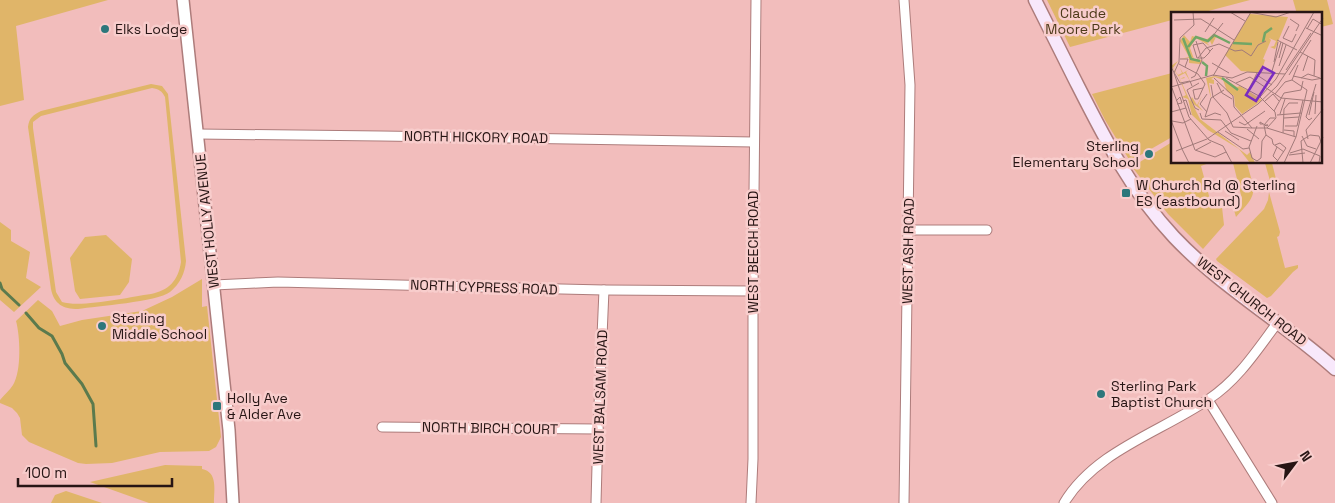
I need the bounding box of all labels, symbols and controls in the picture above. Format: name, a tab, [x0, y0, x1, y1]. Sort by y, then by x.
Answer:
park label: Claude Moore Park	[1045, 4, 1121, 38]
inset map	[1171, 12, 1322, 164]
place label: Elks Lodge	[115, 20, 187, 38]
marker: Elks Lodge	[99, 23, 111, 35]
street label: NORTH HICKORY ROAD	[404, 127, 548, 147]
place label: Sterling Elementary School	[1013, 137, 1139, 171]
marker: Sterling Elementary School	[1143, 148, 1155, 160]
street label: WEST HOLLY AVENUE	[191, 153, 223, 289]
place label: W Church Rd @ Sterling ES (eastbound)	[1136, 176, 1296, 210]
marker: W Church Rd @ Sterling ES (eastbound)	[1120, 187, 1132, 199]
street label: WEST BEECH ROAD	[744, 191, 762, 313]
street label: WEST ASH ROAD	[898, 198, 918, 304]
street label: WEST CHURCH ROAD	[1194, 253, 1310, 349]
street label: NORTH CYPRESS ROAD	[410, 275, 558, 299]
place label: Sterling Middle School	[112, 309, 207, 343]
marker: Sterling Middle School	[96, 320, 108, 332]
street label: WEST BALSAM ROAD	[589, 329, 611, 465]
place label: Sterling Park Baptist Church	[1111, 377, 1212, 411]
marker: Sterling Park Baptist Church	[1095, 388, 1107, 400]
place label: Holly Ave & Alder Ave	[227, 389, 301, 423]
marker: Holly Ave & Alder Ave	[211, 400, 223, 412]
street label: NORTH BIRCH COURT	[422, 418, 558, 438]
north arrow	[1270, 438, 1320, 488]
text: N	[1296, 447, 1316, 465]
scale bar	[18, 456, 171, 488]
text: 100 m	[25, 463, 67, 482]

